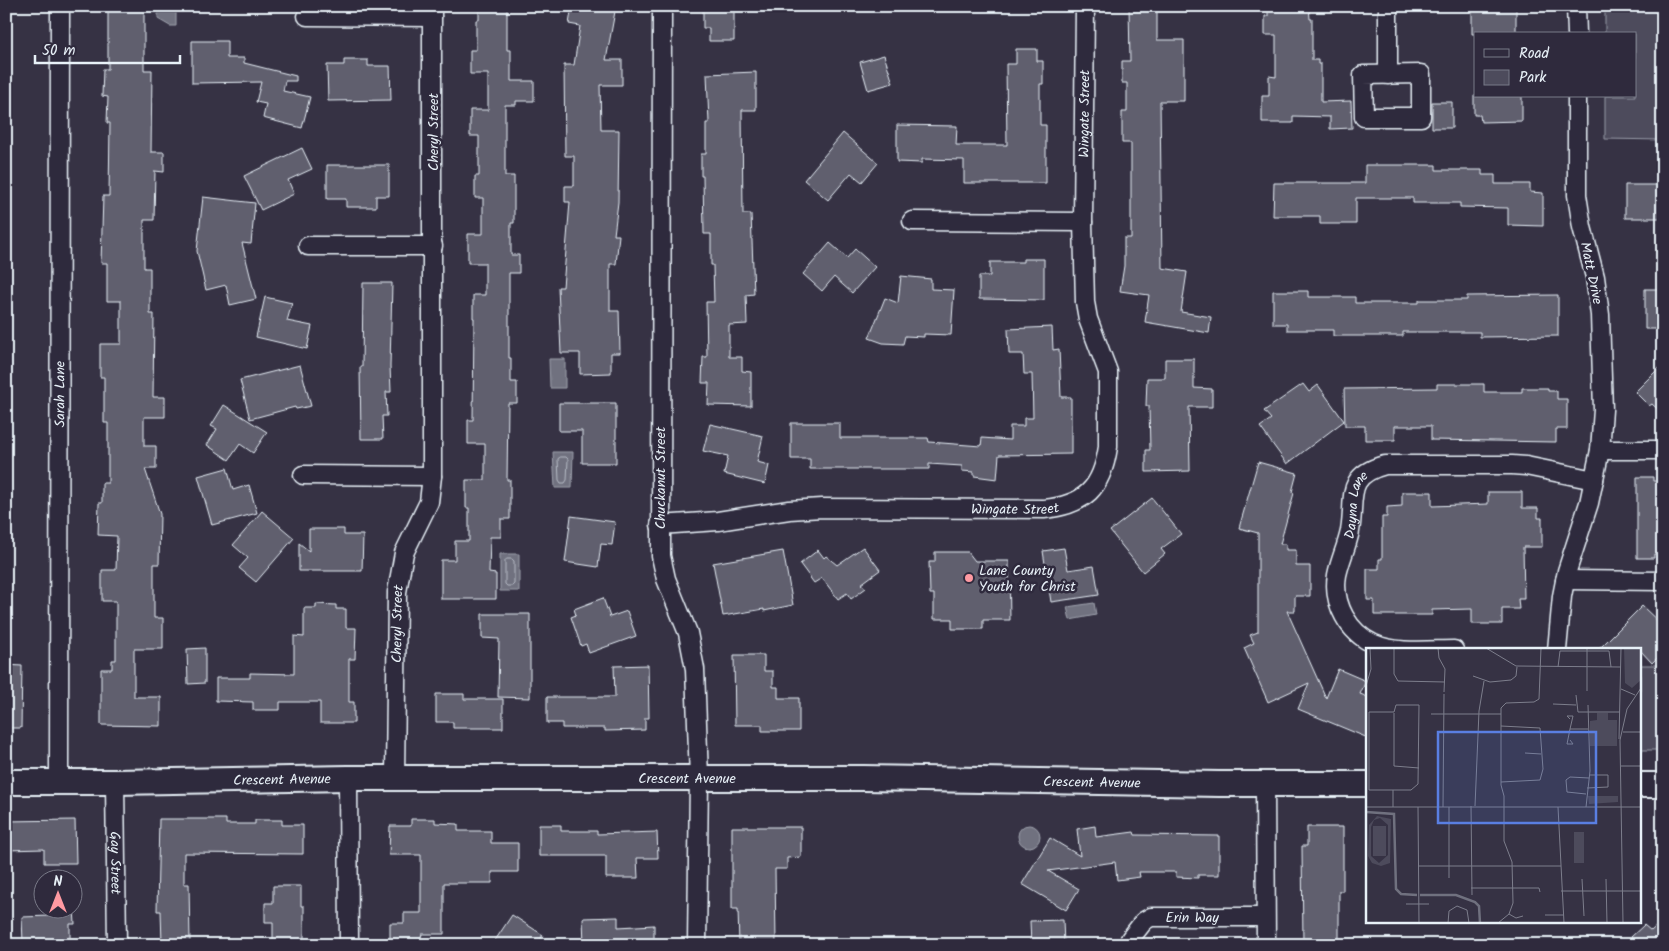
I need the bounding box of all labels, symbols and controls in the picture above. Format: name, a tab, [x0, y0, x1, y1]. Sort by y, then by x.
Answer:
scale bar	[35, 32, 180, 64]
legend	[1474, 32, 1636, 98]
text: 50 m	[42, 39, 76, 63]
text: Road	[1519, 42, 1550, 66]
text: Park	[1519, 66, 1547, 90]
street label: Wingate Street	[1074, 69, 1096, 158]
street label: Cheryl Street	[423, 92, 445, 171]
street label: Matt Drive	[1574, 240, 1609, 307]
street label: Sarah Lane	[49, 360, 72, 427]
street label: Chuckanut Street	[650, 426, 672, 529]
street label: Dayna Lane	[1339, 465, 1374, 541]
street label: Wingate Street	[971, 497, 1062, 521]
place label: Lane County Youth for Christ	[979, 560, 1076, 598]
marker: Lane County Youth for Christ	[963, 572, 975, 584]
street label: Cheryl Street	[386, 583, 410, 663]
inset map	[1366, 648, 1642, 924]
street label: Crescent Avenue	[233, 768, 332, 792]
street label: Crescent Avenue	[638, 768, 736, 790]
street label: Crescent Avenue	[1043, 771, 1142, 795]
street label: Gay Street	[104, 831, 126, 895]
north arrow	[32, 868, 82, 918]
text: N	[54, 871, 63, 893]
street label: Erin Way	[1165, 907, 1219, 929]

